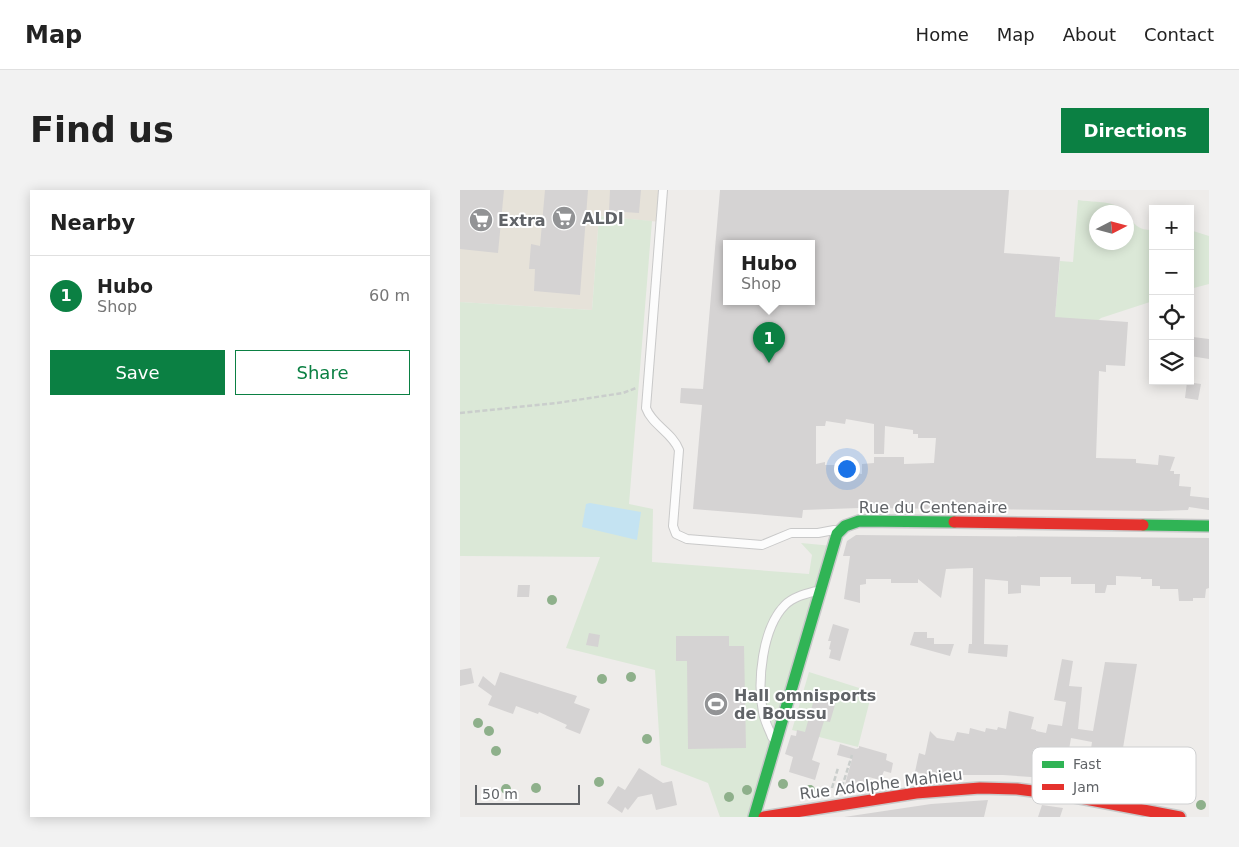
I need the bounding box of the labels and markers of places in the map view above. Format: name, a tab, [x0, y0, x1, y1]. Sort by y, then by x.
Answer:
supermarket icon: ALDI	[551, 205, 577, 231]
supermarket icon: Extra	[468, 207, 494, 233]
place label: ALDI	[582, 209, 624, 228]
place label: Extra	[498, 211, 546, 230]
pin: 1	[753, 322, 785, 363]
place label: Hall omnisports de Boussu	[734, 686, 876, 723]
sports icon: Hall omnisports de Boussu	[703, 691, 729, 717]

